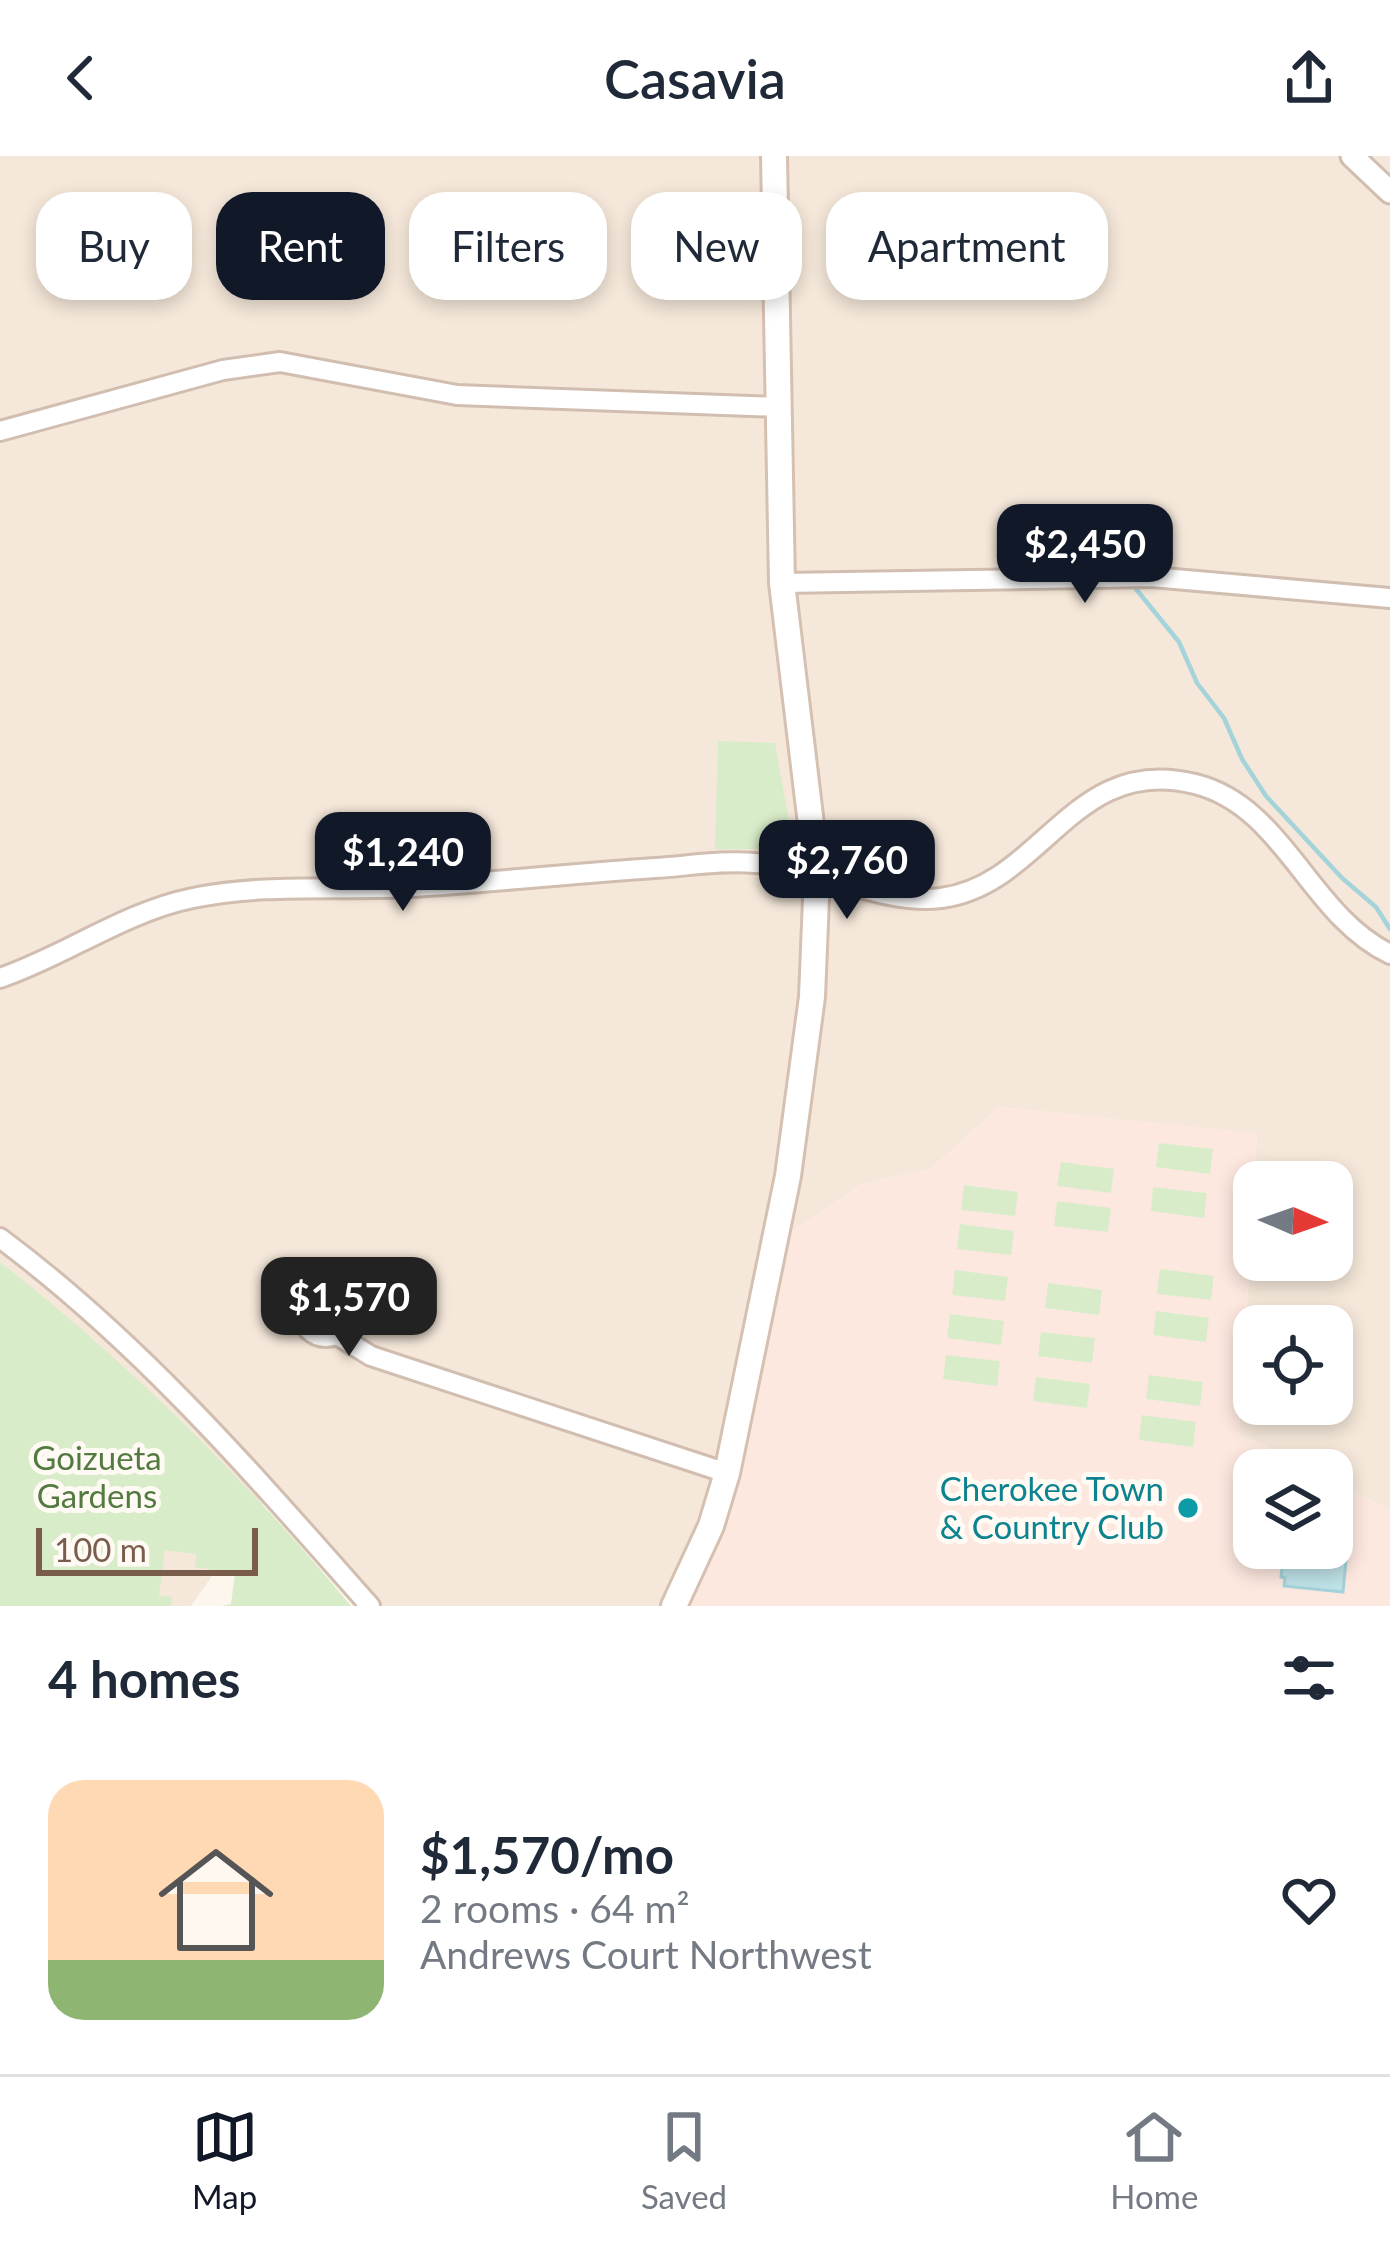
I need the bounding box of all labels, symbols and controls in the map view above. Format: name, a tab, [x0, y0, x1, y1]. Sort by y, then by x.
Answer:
icon: back	[48, 45, 114, 111]
icon: share	[1276, 45, 1342, 111]
text: Casavia	[604, 46, 786, 111]
chip: Buy	[36, 192, 192, 300]
chip: Rent	[216, 192, 385, 300]
chip: Filters	[409, 192, 607, 300]
chip: New	[631, 192, 802, 300]
chip: Apartment	[826, 192, 1108, 300]
pin: $2,450	[987, 504, 1183, 606]
text: $2,450	[1024, 520, 1146, 566]
pin: $1,240	[305, 812, 501, 914]
pin: $2,760	[749, 820, 945, 922]
text: $1,240	[342, 828, 464, 874]
text: $2,760	[786, 836, 908, 882]
north arrow	[1233, 1161, 1353, 1281]
map controls	[1233, 1161, 1353, 1569]
pin: $1,570	[251, 1257, 447, 1359]
text: $1,570	[288, 1273, 410, 1319]
button: locate	[1233, 1305, 1353, 1425]
park label: Goizueta Gardens	[32, 1437, 162, 1515]
button: layers	[1233, 1449, 1353, 1569]
place label: Cherokee Town & Country Club	[940, 1468, 1164, 1546]
marker: Cherokee Town & Country Club	[1175, 1495, 1201, 1521]
scale bar	[36, 1522, 258, 1575]
text: 100 m	[54, 1529, 147, 1569]
icon: filters	[1276, 1645, 1342, 1711]
text: 4 homes	[48, 1648, 240, 1709]
text: $1,570/mo	[420, 1824, 674, 1885]
icon: home	[144, 1828, 288, 1972]
icon: heart	[1276, 1867, 1342, 1933]
text: 2 rooms · 64 m²	[420, 1885, 690, 1931]
text: Andrews Court Northwest	[420, 1931, 872, 1977]
tab: Map	[192, 2104, 258, 2216]
tab: Saved	[641, 2104, 727, 2216]
tab: Home	[1110, 2104, 1198, 2216]

